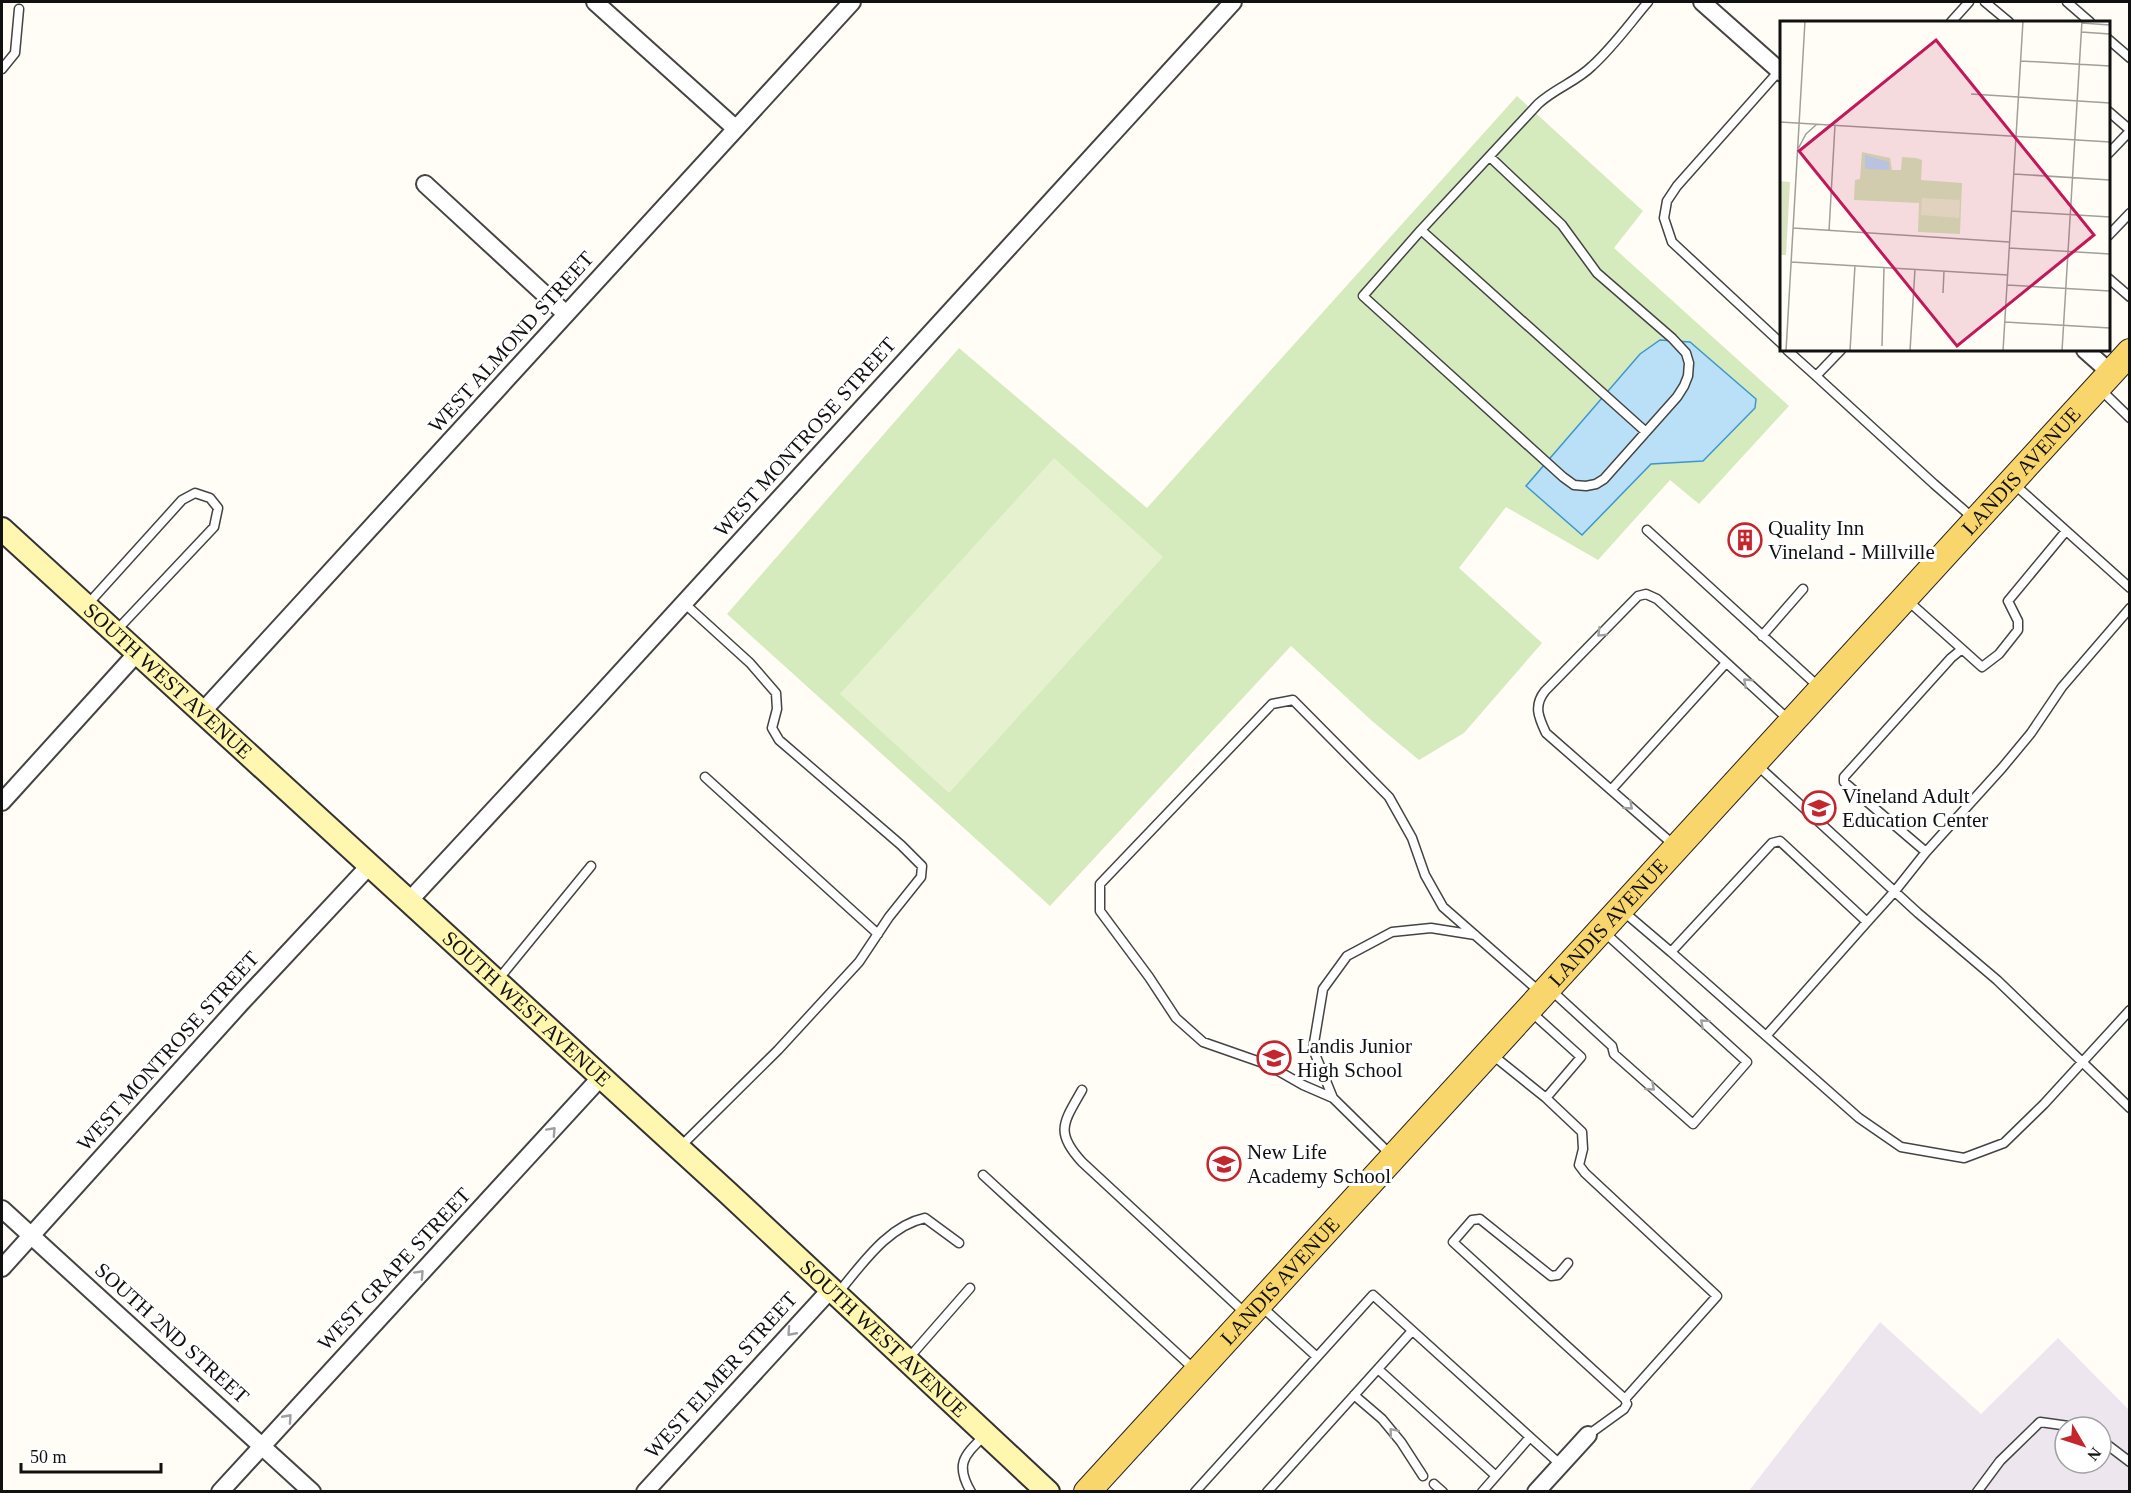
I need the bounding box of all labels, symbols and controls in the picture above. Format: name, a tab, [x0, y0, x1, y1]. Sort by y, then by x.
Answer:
inset map	[1780, 21, 2110, 351]
street label: WEST ALMOND STREET	[423, 246, 599, 437]
street label: WEST MONTROSE STREET	[709, 332, 901, 542]
street label: LANDIS AVENUE	[1957, 402, 2086, 540]
place label: Quality Inn Vineland - Millville	[1768, 516, 1935, 564]
building icon: Quality Inn Vineland - Millville	[1727, 522, 1763, 558]
street label: SOUTH WEST AVENUE	[79, 598, 257, 764]
one-way arrow	[1597, 626, 1608, 636]
one-way arrow	[1743, 678, 1753, 689]
place label: Vineland Adult Education Center	[1842, 784, 1988, 832]
school or university icon: Vineland Adult Education Center	[1801, 790, 1837, 826]
one-way arrow	[1622, 799, 1633, 810]
street label: LANDIS AVENUE	[1544, 854, 1673, 991]
street label: SOUTH WEST AVENUE	[438, 926, 616, 1092]
street label: WEST MONTROSE STREET	[72, 946, 264, 1156]
one-way arrow	[1700, 1019, 1711, 1030]
place label: Landis Junior High School	[1297, 1034, 1412, 1082]
school or university icon: Landis Junior High School	[1256, 1040, 1292, 1076]
one-way arrow	[1645, 1080, 1655, 1091]
one-way arrow	[545, 1127, 556, 1137]
place label: New Life Academy School	[1247, 1140, 1391, 1188]
school or university icon: New Life Academy School	[1206, 1146, 1242, 1182]
street label: WEST GRAPE STREET	[313, 1183, 476, 1355]
street label: LANDIS AVENUE	[1216, 1212, 1345, 1350]
street label: SOUTH WEST AVENUE	[795, 1255, 972, 1422]
street label: SOUTH 2ND STREET	[90, 1258, 254, 1408]
one-way arrow	[413, 1270, 424, 1280]
street label: WEST ELMER STREET	[640, 1287, 802, 1463]
one-way arrow	[787, 1325, 798, 1335]
one-way arrow	[281, 1414, 292, 1424]
north arrow	[2053, 1415, 2113, 1475]
one-way arrow	[1389, 1428, 1400, 1439]
scale bar	[21, 1436, 160, 1474]
text: N	[2084, 1444, 2105, 1464]
text: 50 m	[30, 1447, 67, 1467]

